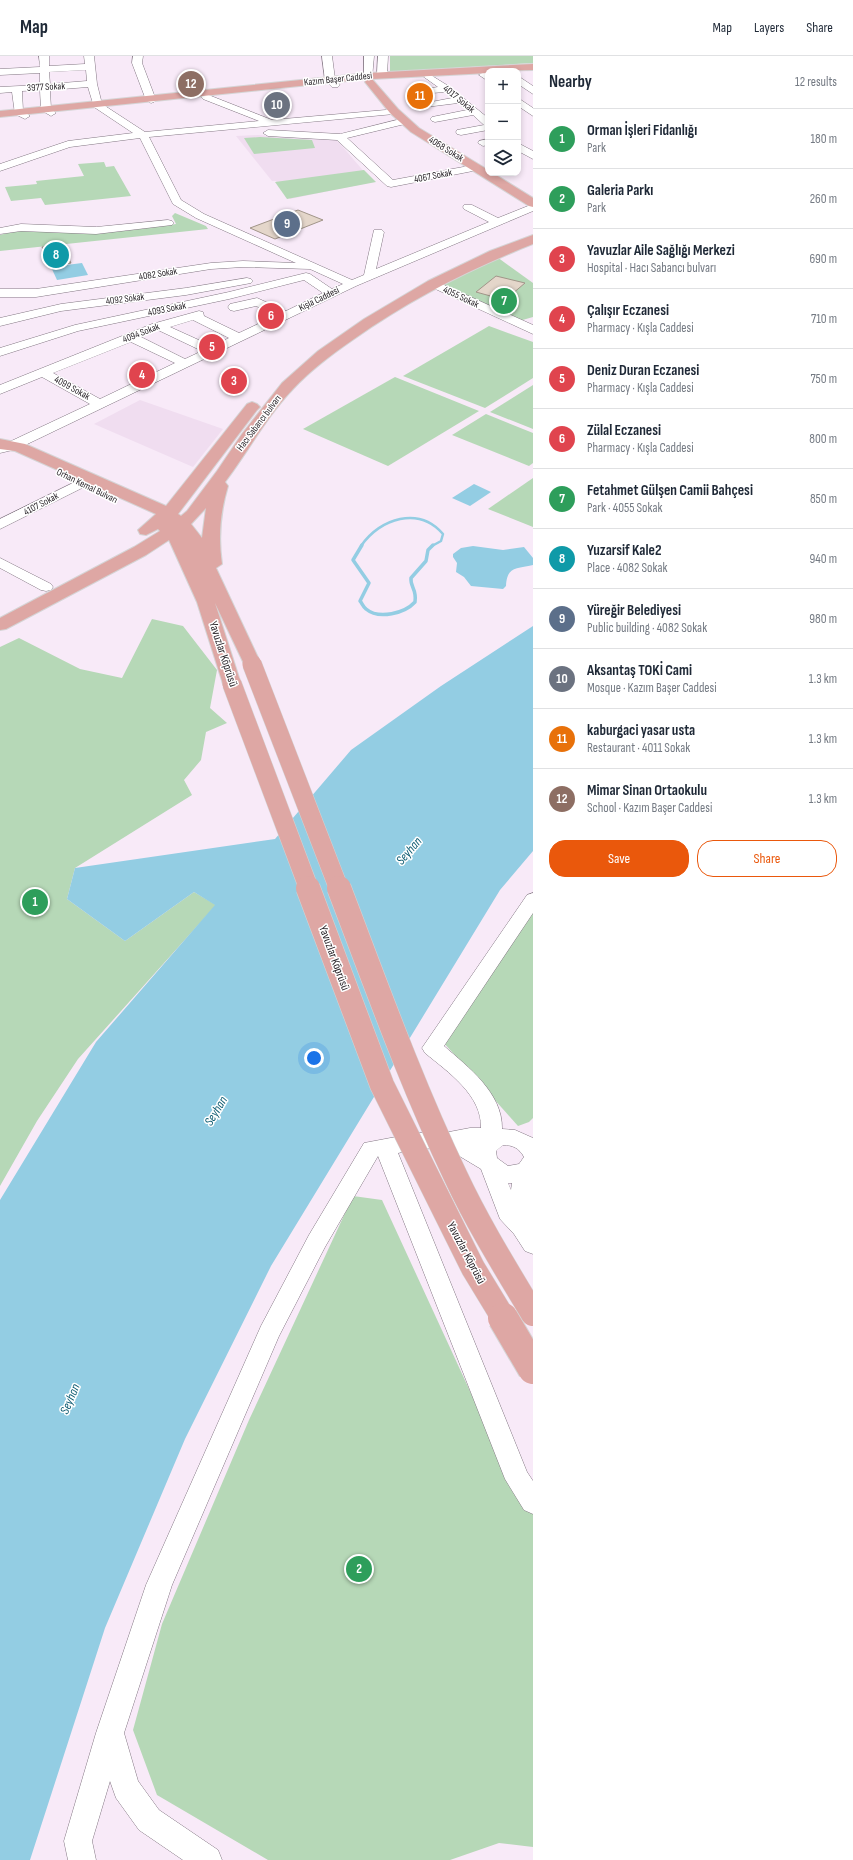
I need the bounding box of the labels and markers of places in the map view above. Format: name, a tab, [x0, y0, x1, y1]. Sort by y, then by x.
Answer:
pin: 12	[178, 69, 204, 99]
pin: 11	[407, 81, 433, 111]
pin: 10	[264, 90, 290, 120]
pin: 9	[274, 209, 300, 239]
pin: 8	[43, 240, 69, 270]
pin: 7	[491, 286, 517, 316]
pin: 6	[258, 301, 284, 331]
pin: 5	[199, 332, 225, 362]
pin: 4	[129, 360, 155, 390]
pin: 3	[221, 366, 247, 396]
pin: 1	[22, 887, 48, 917]
pin: 2	[346, 1554, 372, 1584]

